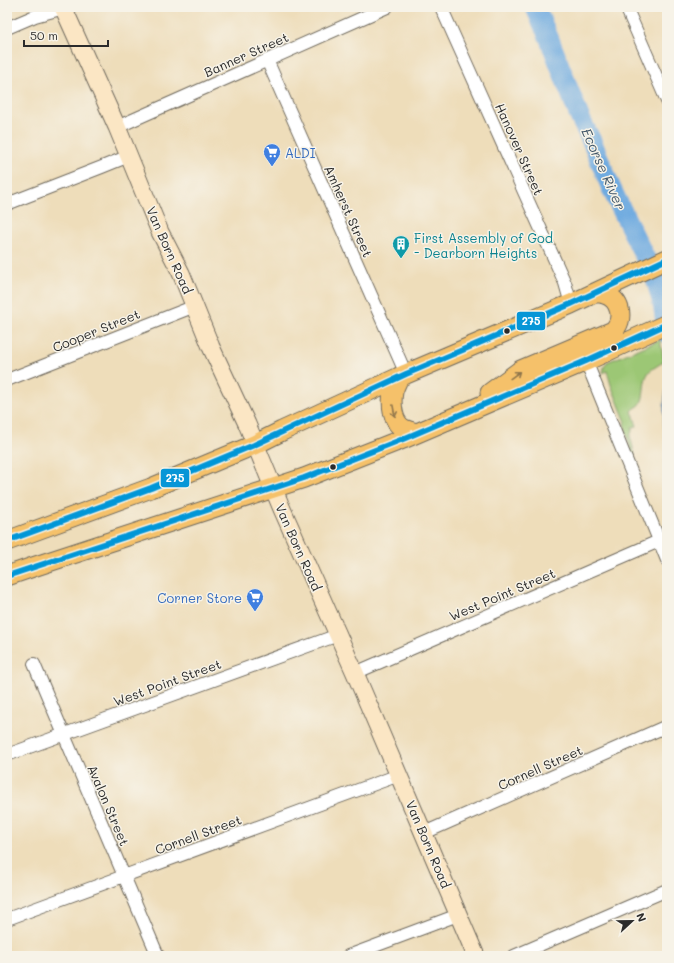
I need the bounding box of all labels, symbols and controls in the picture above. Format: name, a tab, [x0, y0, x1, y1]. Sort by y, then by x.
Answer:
scale bar	[24, 22, 108, 48]
text: 50 m	[30, 27, 58, 43]
street label: Banner Street	[201, 28, 291, 80]
street label: Hanover Street	[492, 100, 548, 198]
water label: Ecorse River	[577, 125, 631, 213]
supermarket icon: ALDI	[262, 142, 282, 167]
place label: ALDI	[285, 144, 316, 161]
street label: Amherst Street	[321, 162, 377, 260]
street label: Van Born Road	[143, 204, 197, 296]
place label: First Assembly of God - Dearborn Heights	[414, 229, 553, 261]
building icon: First Assembly of God - Dearborn Heights	[391, 234, 411, 259]
street label: Cooper Street	[50, 305, 142, 355]
line badge: 275	[516, 311, 546, 331]
text: 275	[522, 313, 541, 328]
unlabelled marker	[502, 326, 512, 336]
unlabelled marker	[609, 343, 619, 353]
one-way arrow	[509, 370, 520, 379]
one-way arrow	[390, 404, 398, 417]
unlabelled marker	[328, 462, 338, 472]
line badge: 275	[160, 468, 190, 488]
text: 275	[166, 470, 185, 485]
street label: Van Born Road	[272, 501, 326, 593]
street label: West Point Street	[446, 564, 558, 624]
supermarket icon: Corner Store	[245, 587, 265, 612]
place label: Corner Store	[157, 589, 242, 606]
street label: West Point Street	[111, 654, 224, 709]
street label: Cornell Street	[495, 741, 585, 793]
street label: Avalon Street	[84, 762, 134, 848]
street label: Van Born Road	[403, 797, 455, 891]
street label: Cornell Street	[152, 810, 244, 858]
north arrow	[612, 901, 652, 941]
text: N	[633, 910, 650, 924]

